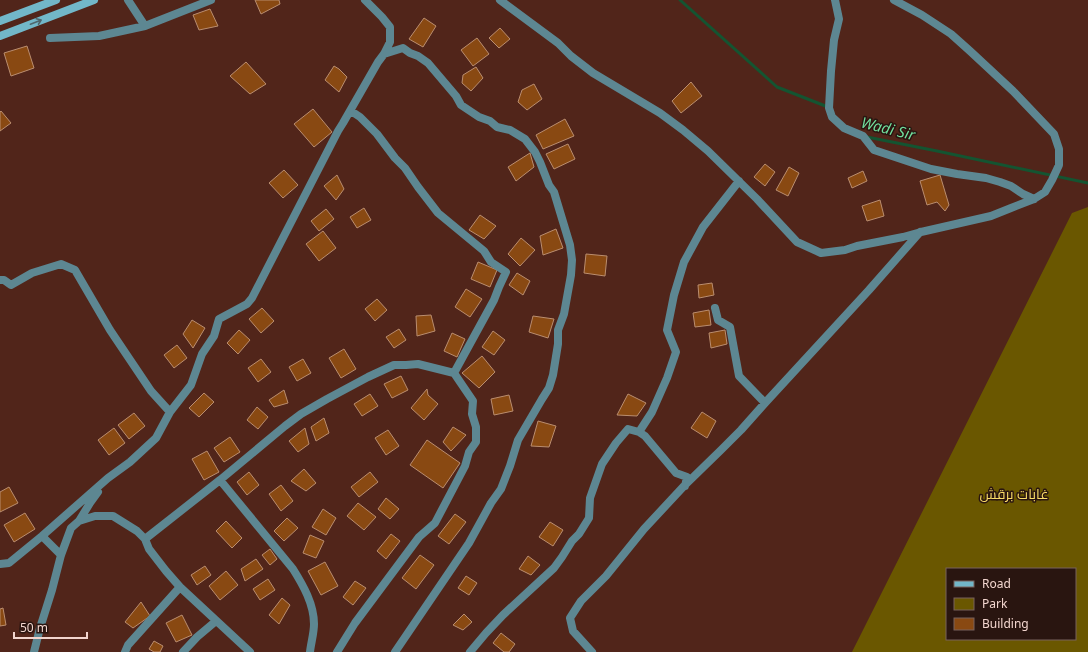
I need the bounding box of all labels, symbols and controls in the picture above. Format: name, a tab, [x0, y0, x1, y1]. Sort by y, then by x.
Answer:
one-way arrow	[30, 17, 42, 25]
water label: Wadi Sir	[859, 112, 918, 145]
park label: غابات برقش	[980, 484, 1048, 503]
legend	[946, 568, 1076, 640]
text: Road	[982, 575, 1011, 592]
text: Park	[982, 595, 1008, 612]
scale bar	[14, 614, 87, 640]
text: Building	[982, 615, 1029, 632]
text: 50 m	[20, 619, 48, 636]

